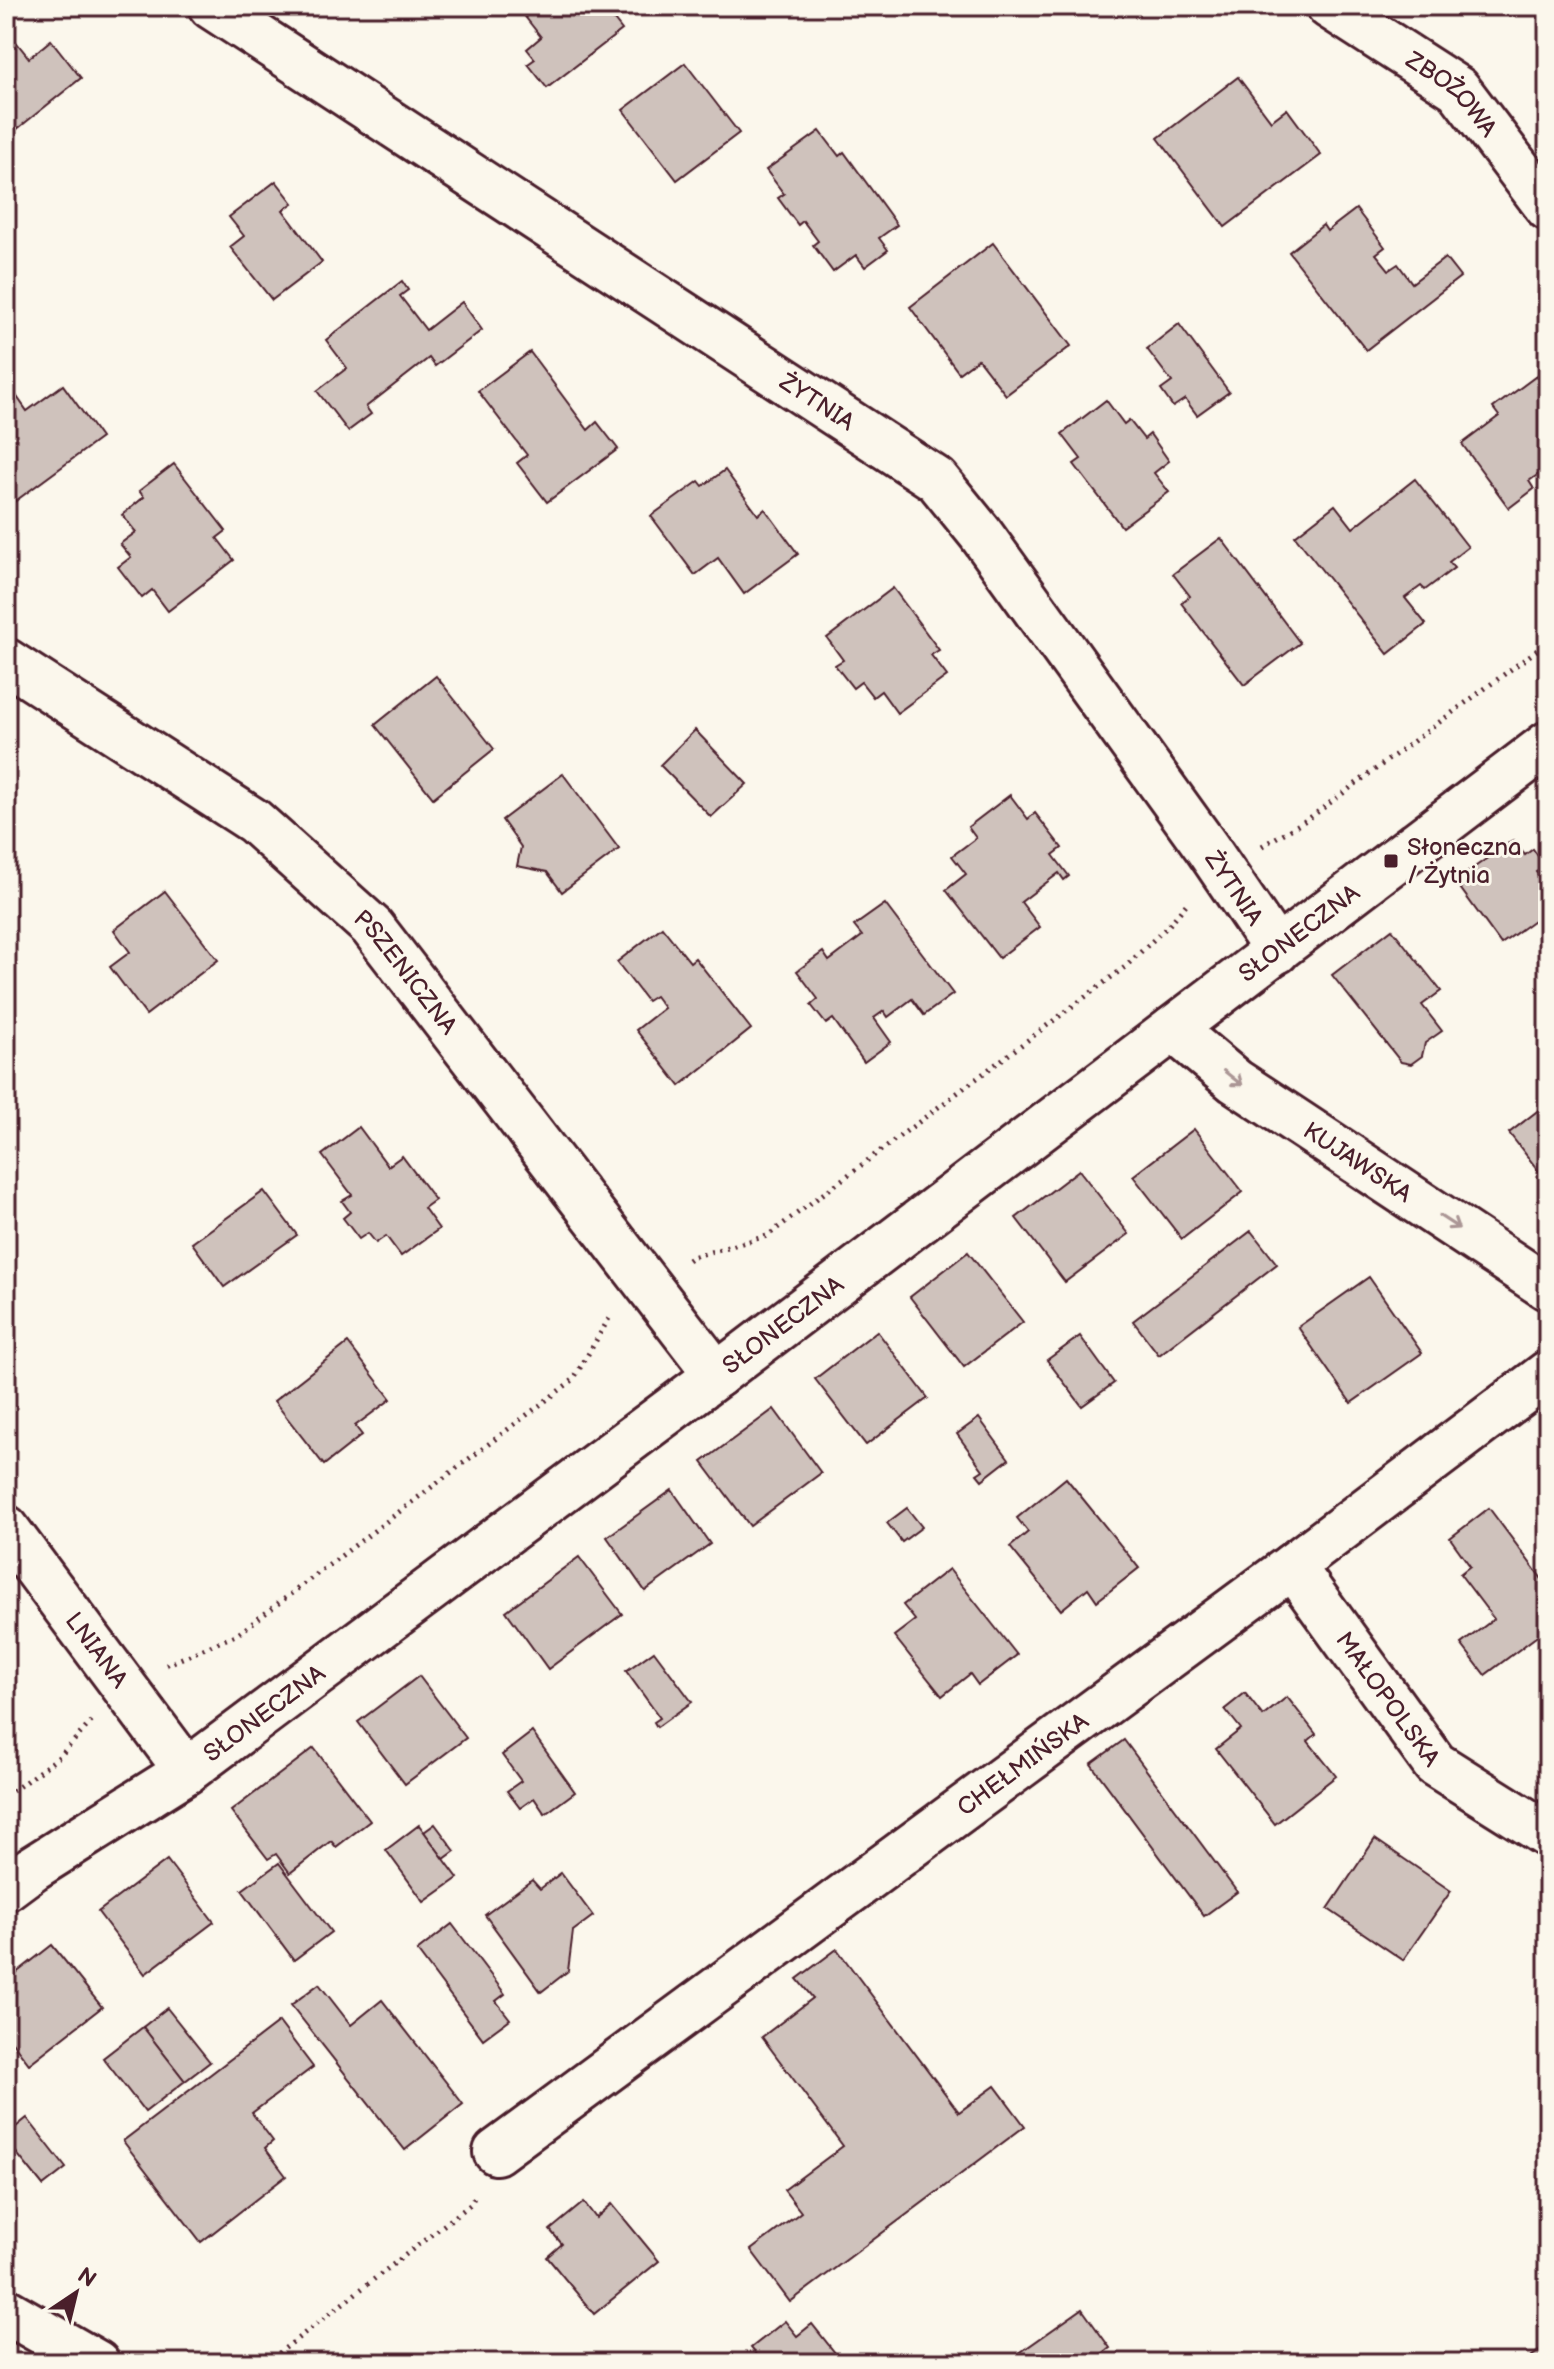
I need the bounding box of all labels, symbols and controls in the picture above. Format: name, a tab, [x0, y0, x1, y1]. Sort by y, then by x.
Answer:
street label: ZBOŻOWA	[1400, 44, 1504, 143]
street label: ŻYTNIA	[774, 366, 860, 437]
place label: Słoneczna / Żytnia	[1407, 833, 1522, 890]
street label: ŻYTNIA	[1198, 845, 1270, 931]
marker: Słoneczna / Żytnia	[1382, 852, 1400, 870]
street label: SŁONECZNA	[1233, 878, 1365, 988]
street label: PSZENICZNA	[348, 904, 464, 1040]
one-way arrow	[1222, 1070, 1243, 1087]
street label: KUJAWSKA	[1298, 1116, 1418, 1209]
one-way arrow	[1438, 1214, 1460, 1231]
street label: SŁONECZNA	[717, 1270, 849, 1380]
street label: LNIANA	[59, 1606, 135, 1694]
street label: MAŁOPOLSKA	[1330, 1626, 1446, 1772]
street label: SŁONECZNA	[198, 1658, 331, 1768]
street label: CHEŁMIŃSKA	[951, 1706, 1094, 1822]
north arrow	[36, 2253, 116, 2333]
text: N	[72, 2262, 101, 2294]

